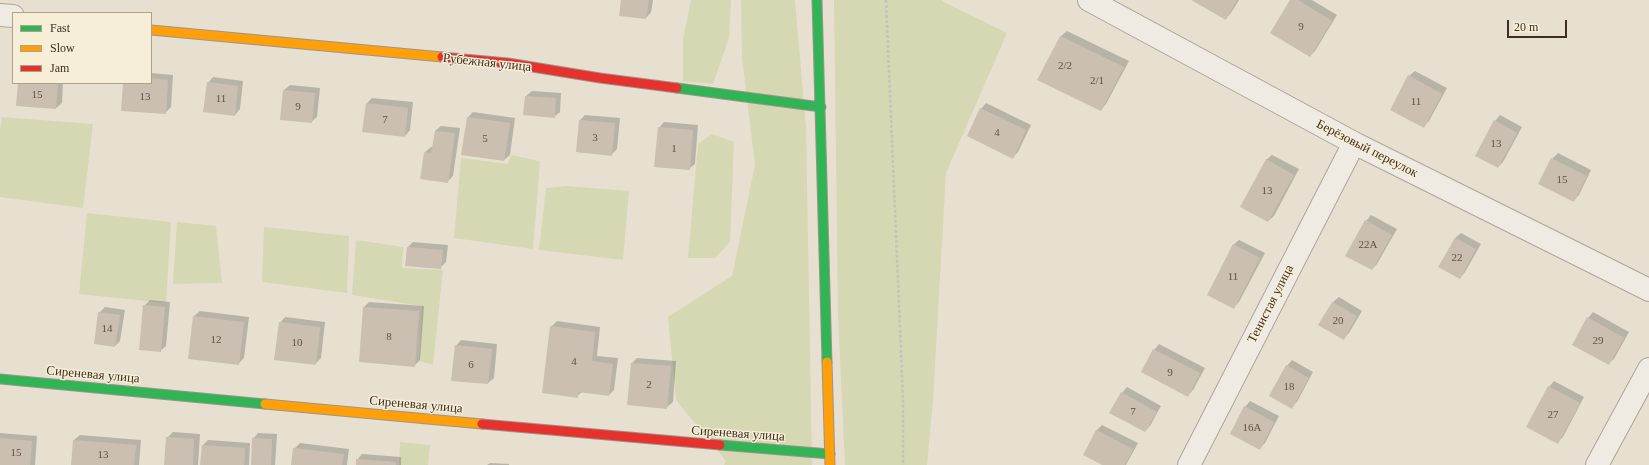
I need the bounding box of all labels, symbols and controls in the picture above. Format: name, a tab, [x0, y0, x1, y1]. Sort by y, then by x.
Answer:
legend	[12, 12, 152, 84]
scale bar	[1509, 12, 1569, 38]
house number: 9	[1298, 20, 1304, 34]
text: 20 m	[1514, 20, 1538, 34]
text: Fast	[50, 21, 70, 35]
text: Slow	[50, 41, 75, 55]
street label: Рубежная улица	[442, 51, 532, 75]
house number: 2/2	[1058, 59, 1072, 73]
text: Jam	[50, 61, 69, 75]
house number: 2/1	[1090, 74, 1104, 88]
house number: 15	[32, 88, 42, 102]
house number: 13	[140, 90, 150, 104]
house number: 11	[216, 92, 226, 106]
house number: 11	[1411, 95, 1421, 109]
house number: 9	[295, 100, 301, 114]
house number: 7	[382, 113, 388, 127]
street label: Берёзовый переулок	[1314, 117, 1420, 181]
house number: 4	[994, 126, 1000, 140]
house number: 3	[592, 131, 598, 145]
house number: 5	[482, 132, 488, 146]
house number: 13	[1490, 137, 1502, 151]
house number: 1	[671, 142, 677, 156]
house number: 15	[1556, 173, 1568, 187]
house number: 13	[1262, 184, 1272, 198]
house number: 22А	[1359, 238, 1377, 252]
house number: 22	[1452, 251, 1462, 265]
street label: Тенистая улица	[1245, 262, 1297, 346]
house number: 11	[1228, 270, 1238, 284]
house number: 20	[1332, 314, 1344, 328]
house number: 14	[102, 322, 112, 336]
house number: 8	[386, 330, 392, 344]
house number: 12	[210, 333, 222, 347]
house number: 29	[1592, 334, 1604, 348]
house number: 10	[292, 336, 302, 350]
house number: 4	[571, 355, 577, 369]
house number: 6	[468, 358, 474, 372]
street label: Сиреневая улица	[46, 363, 140, 387]
house number: 9	[1167, 366, 1173, 380]
house number: 2	[646, 378, 652, 392]
house number: 18	[1284, 380, 1294, 394]
street label: Сиреневая улица	[369, 393, 463, 417]
house number: 7	[1130, 405, 1136, 419]
house number: 27	[1548, 408, 1558, 422]
house number: 16А	[1243, 421, 1261, 435]
street label: Сиреневая улица	[691, 423, 785, 445]
house number: 15	[10, 446, 22, 460]
house number: 13	[98, 448, 108, 462]

